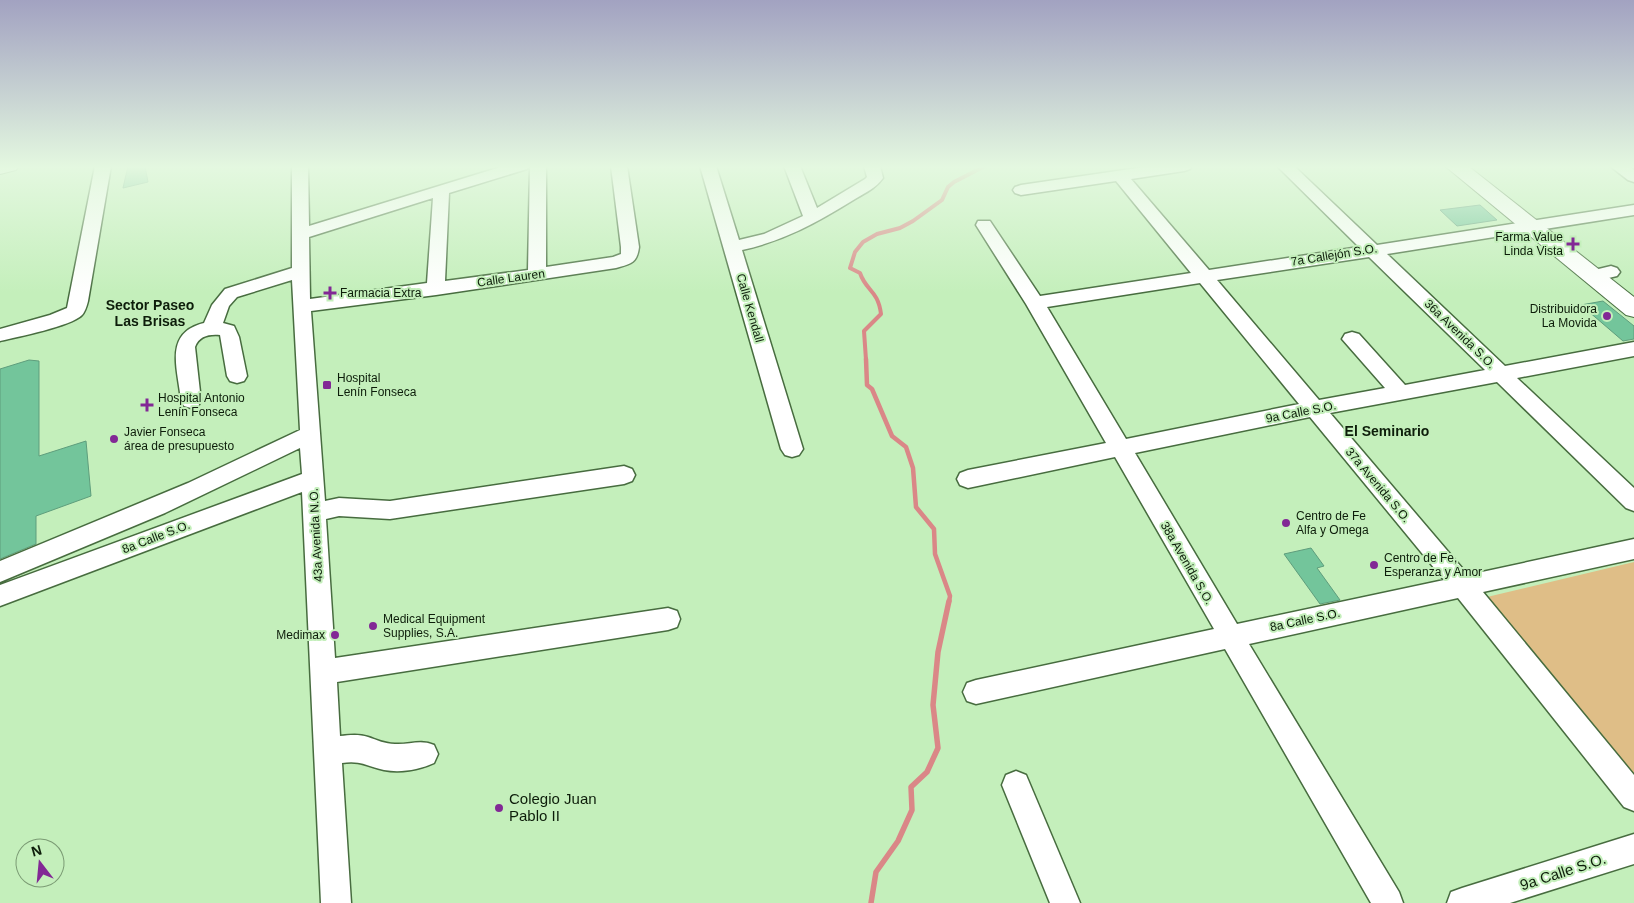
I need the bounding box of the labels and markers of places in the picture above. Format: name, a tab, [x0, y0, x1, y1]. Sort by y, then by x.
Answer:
place label: Farma Value Linda Vista	[1495, 230, 1563, 258]
marker: Farma Value Linda Vista	[1567, 238, 1579, 250]
place label: Farmacia Extra	[340, 286, 422, 300]
marker: Farmacia Extra	[324, 287, 336, 299]
place label: Distribuidora La Movida	[1530, 302, 1597, 330]
marker: Distribuidora La Movida	[1601, 310, 1613, 322]
place label: Hospital Lenín Fonseca	[337, 371, 417, 399]
marker: Hospital Lenín Fonseca	[321, 379, 333, 391]
place label: Hospital Antonio Lenín Fonseca	[158, 391, 245, 419]
marker: Hospital Antonio Lenín Fonseca	[140, 398, 154, 412]
place label: Javier Fonseca área de presupuesto	[124, 425, 234, 453]
marker: Javier Fonseca área de presupuesto	[108, 433, 120, 445]
place label: Centro de Fe Alfa y Omega	[1296, 509, 1369, 537]
marker: Centro de Fe Alfa y Omega	[1280, 517, 1292, 529]
place label: Centro de Fe, Esperanza y Amor	[1384, 551, 1482, 579]
marker: Centro de Fe, Esperanza y Amor	[1368, 559, 1380, 571]
place label: Medical Equipment Supplies, S.A.	[383, 612, 486, 640]
marker: Medical Equipment Supplies, S.A.	[367, 620, 379, 632]
place label: Medimax	[276, 628, 325, 642]
marker: Medimax	[329, 629, 341, 641]
place label: Colegio Juan Pablo II	[509, 790, 597, 824]
marker: Colegio Juan Pablo II	[493, 802, 505, 814]

